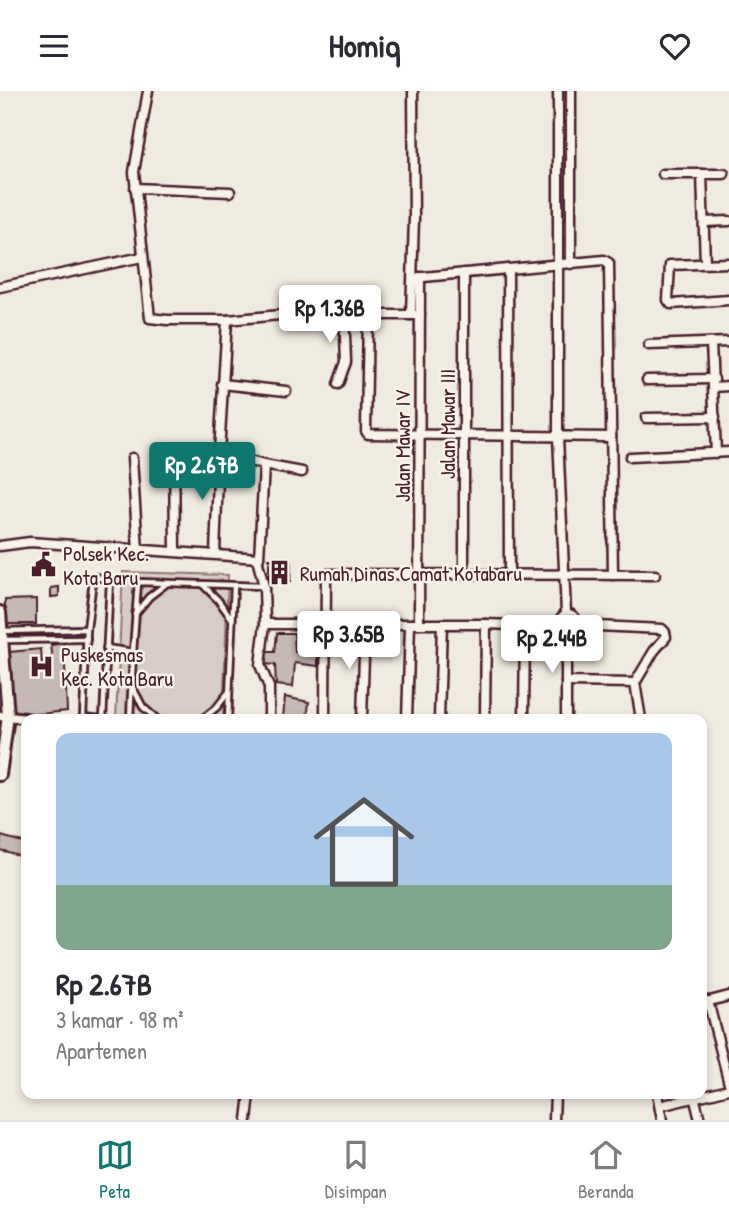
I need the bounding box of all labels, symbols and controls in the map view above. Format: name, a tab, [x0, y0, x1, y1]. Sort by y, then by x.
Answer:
text: Homiq	[329, 24, 400, 67]
icon: menu	[35, 27, 73, 65]
icon: heart	[656, 27, 694, 65]
pin: Rp 1.36B	[258, 285, 402, 345]
text: Rp 1.36B	[295, 292, 365, 323]
street label: Jalan Mawar III	[433, 369, 462, 479]
street label: Jalan Mawar IV	[388, 390, 417, 502]
pin: Rp 2.67B	[130, 443, 274, 502]
text: Rp 2.67B	[165, 449, 239, 480]
place label: Polsek Kec. Kota Baru	[63, 539, 149, 592]
public building icon: Polsek Kec. Kota Baru	[29, 551, 57, 579]
building icon: Rumah Dinas Camat Kotabaru	[266, 559, 294, 587]
place label: Rumah Dinas Camat Kotabaru	[300, 559, 523, 588]
pin: Rp 3.65B	[277, 611, 421, 671]
pin: Rp 2.44B	[480, 615, 624, 675]
text: Rp 3.65B	[313, 618, 385, 649]
text: Rp 2.44B	[517, 622, 587, 653]
place label: Puskesmas Kec. Kota Baru	[61, 640, 174, 693]
hospital icon: Puskesmas Kec. Kota Baru	[27, 652, 55, 680]
icon: home	[301, 779, 427, 905]
text: Rp 2.67B	[56, 964, 152, 1004]
text: 3 kamar · 98 m²	[56, 1004, 183, 1035]
text: Apartemen	[56, 1035, 147, 1066]
tab: Peta	[96, 1136, 134, 1204]
tab: Disimpan	[325, 1136, 387, 1204]
tab: Beranda	[578, 1136, 633, 1204]

